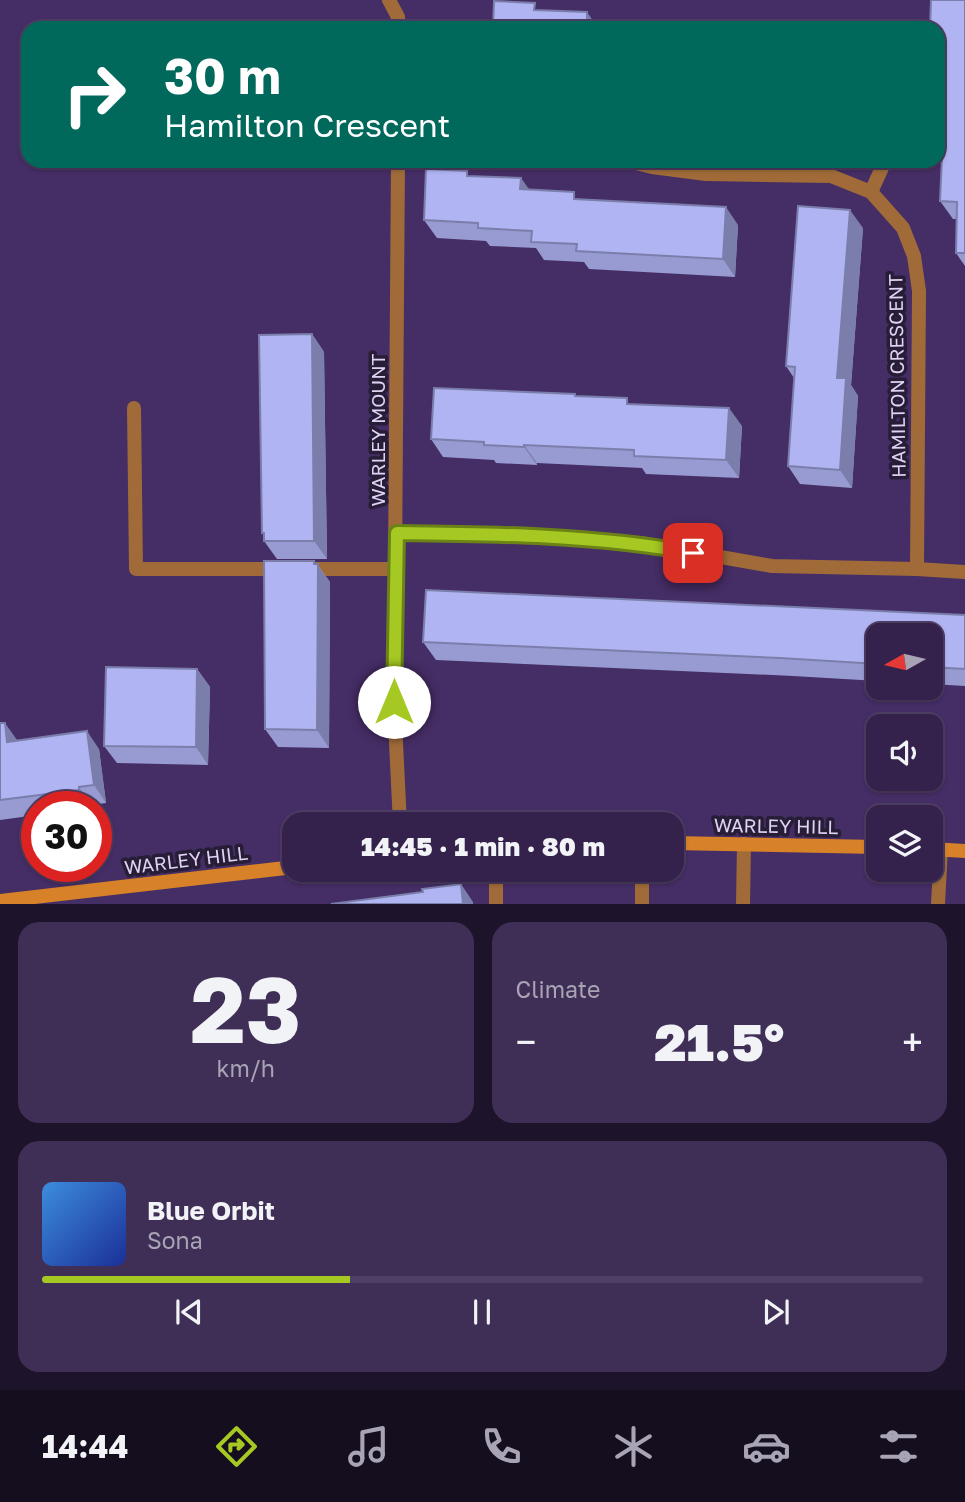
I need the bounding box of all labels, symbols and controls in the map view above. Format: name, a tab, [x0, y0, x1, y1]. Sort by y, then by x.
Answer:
text: 30 m	[164, 46, 281, 105]
icon: right	[49, 49, 140, 140]
text: Hamilton Crescent	[164, 106, 450, 144]
street label: HAMILTON CRESCENT	[883, 274, 910, 478]
street label: WARLEY MOUNT	[366, 353, 389, 506]
pin	[663, 523, 723, 583]
icon: arrive	[674, 534, 712, 572]
north arrow	[866, 623, 943, 700]
map controls	[866, 623, 943, 882]
position arrow	[357, 665, 431, 739]
button: sound	[866, 714, 943, 791]
speed limit sign: 30	[21, 791, 112, 882]
button: layers	[866, 805, 943, 882]
street label: WARLEY HILL	[714, 813, 839, 838]
text: 14:45 · 1 min · 80 m	[361, 831, 605, 862]
street label: WARLEY HILL	[123, 840, 249, 878]
text: 23	[190, 954, 301, 1063]
text: Climate	[516, 975, 600, 1003]
text: 21.5°	[654, 1010, 784, 1072]
text: −	[516, 1019, 536, 1064]
text: +	[902, 1019, 923, 1064]
text: km/h	[216, 1054, 275, 1082]
text: Blue Orbit	[147, 1195, 275, 1226]
text: Sona	[147, 1226, 203, 1254]
icon: previous	[170, 1293, 208, 1331]
icon: pause	[463, 1293, 501, 1331]
icon: next	[757, 1293, 795, 1331]
icon: directions	[212, 1422, 261, 1471]
icon: music	[344, 1422, 393, 1471]
icon: phone	[477, 1422, 526, 1471]
icon: climate	[609, 1422, 658, 1471]
icon: car	[742, 1422, 791, 1471]
icon: filters	[874, 1422, 923, 1471]
text: 14:44	[42, 1427, 128, 1465]

